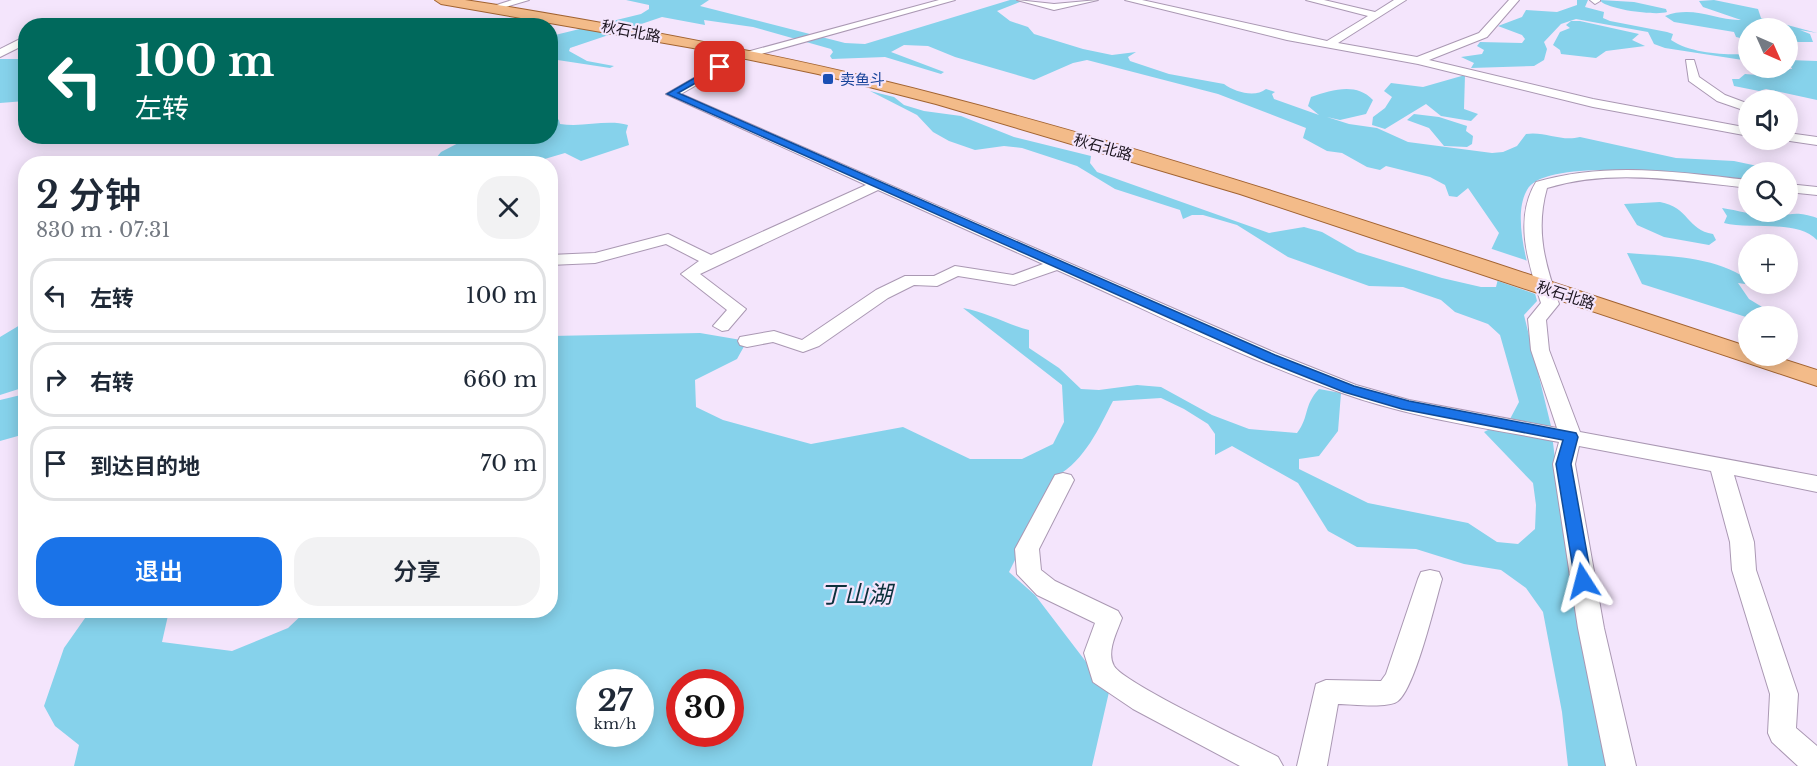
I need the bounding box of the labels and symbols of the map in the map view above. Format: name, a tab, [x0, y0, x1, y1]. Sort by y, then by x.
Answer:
street label: 秋石北路	[600, 16, 662, 46]
north arrow	[1738, 18, 1798, 78]
pin	[694, 41, 745, 92]
place label: 卖鱼斗	[840, 70, 885, 89]
marker: 卖鱼斗	[821, 72, 835, 86]
street label: 秋石北路	[1072, 130, 1134, 164]
street label: 秋石北路	[1535, 277, 1597, 313]
position arrow	[1551, 549, 1615, 613]
water label: 丁山湖	[820, 580, 896, 609]
speed limit sign: 30	[666, 669, 744, 747]

